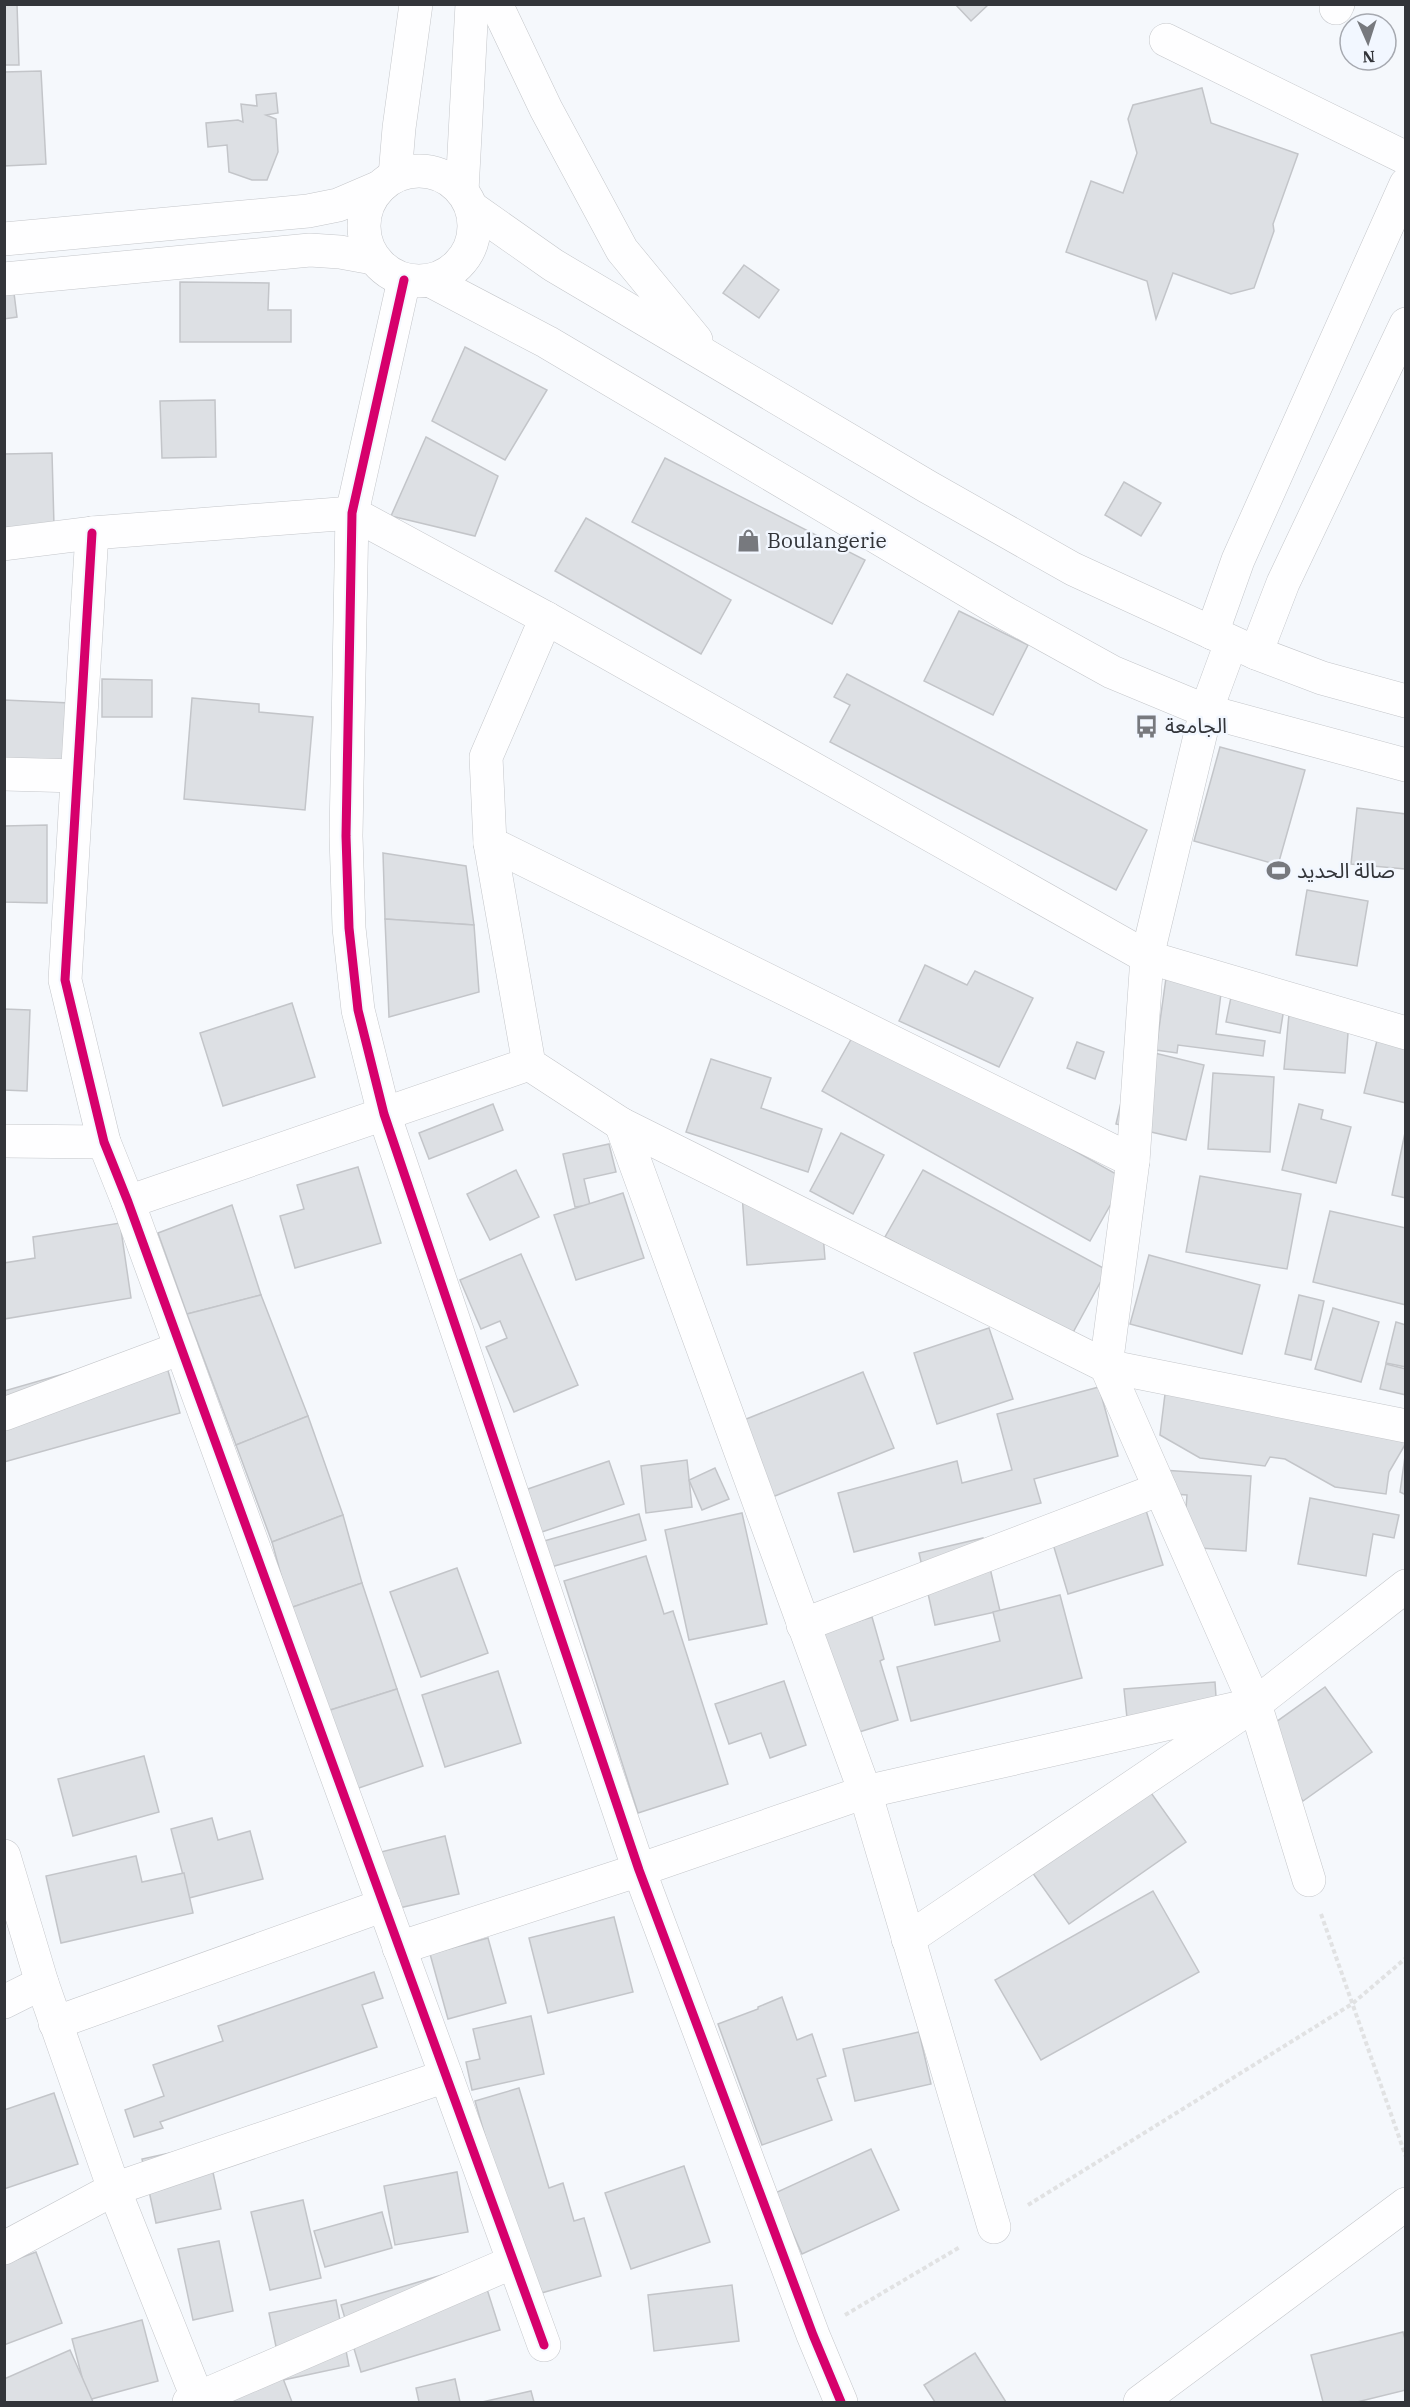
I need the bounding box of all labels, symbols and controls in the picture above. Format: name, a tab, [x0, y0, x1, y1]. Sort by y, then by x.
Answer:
north arrow	[1338, 12, 1398, 72]
text: N	[1362, 47, 1376, 67]
place label: Boulangerie	[767, 526, 887, 554]
shop icon: Boulangerie	[736, 528, 762, 554]
place label: الجامعة	[1165, 711, 1227, 739]
bus stop icon: الجامعة	[1134, 713, 1160, 739]
place label: صالة الحديد	[1297, 856, 1395, 884]
sports icon: صالة الحديد	[1266, 858, 1292, 884]

